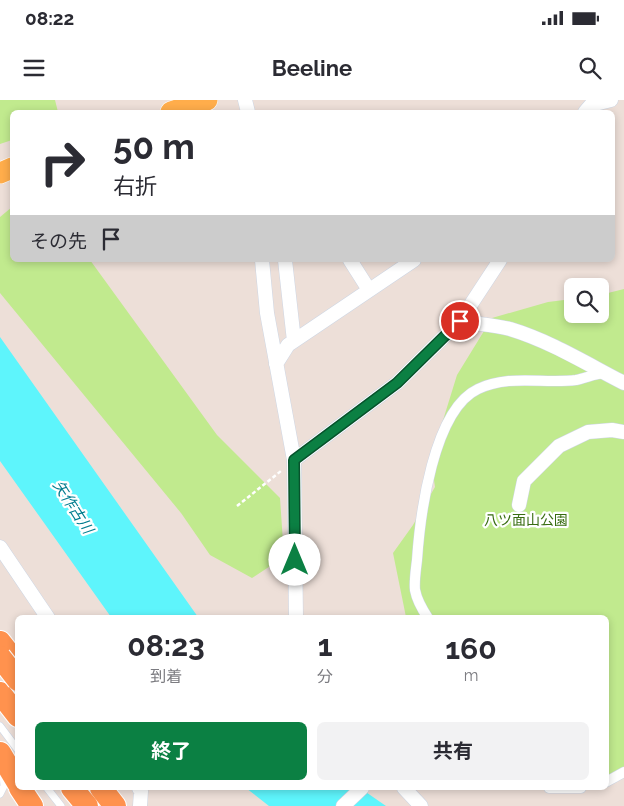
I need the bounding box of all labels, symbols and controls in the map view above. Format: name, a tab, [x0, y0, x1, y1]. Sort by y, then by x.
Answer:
text: 08:22	[25, 7, 74, 29]
icon: menu	[20, 54, 48, 82]
icon: search	[576, 54, 604, 82]
text: Beeline	[272, 55, 352, 81]
text: 50 m	[113, 126, 195, 167]
icon: right	[30, 130, 95, 195]
text: 右折	[113, 173, 157, 199]
icon: arrive	[97, 225, 125, 253]
text: その先	[30, 230, 87, 252]
map controls	[564, 278, 609, 323]
button: search	[564, 278, 609, 323]
pin	[439, 300, 481, 342]
icon: arrive	[446, 307, 474, 335]
water label: 矢作古川	[49, 477, 98, 539]
park label: 八ツ面山公園	[484, 512, 568, 528]
position arrow	[268, 533, 320, 585]
text: 08:23	[127, 628, 205, 663]
text: 1	[318, 628, 332, 663]
text: 160	[445, 631, 497, 666]
text: m	[464, 666, 478, 685]
text: 到着	[150, 667, 182, 686]
text: 分	[317, 667, 333, 686]
button: 終了	[35, 722, 307, 780]
button: 共有	[317, 722, 589, 780]

